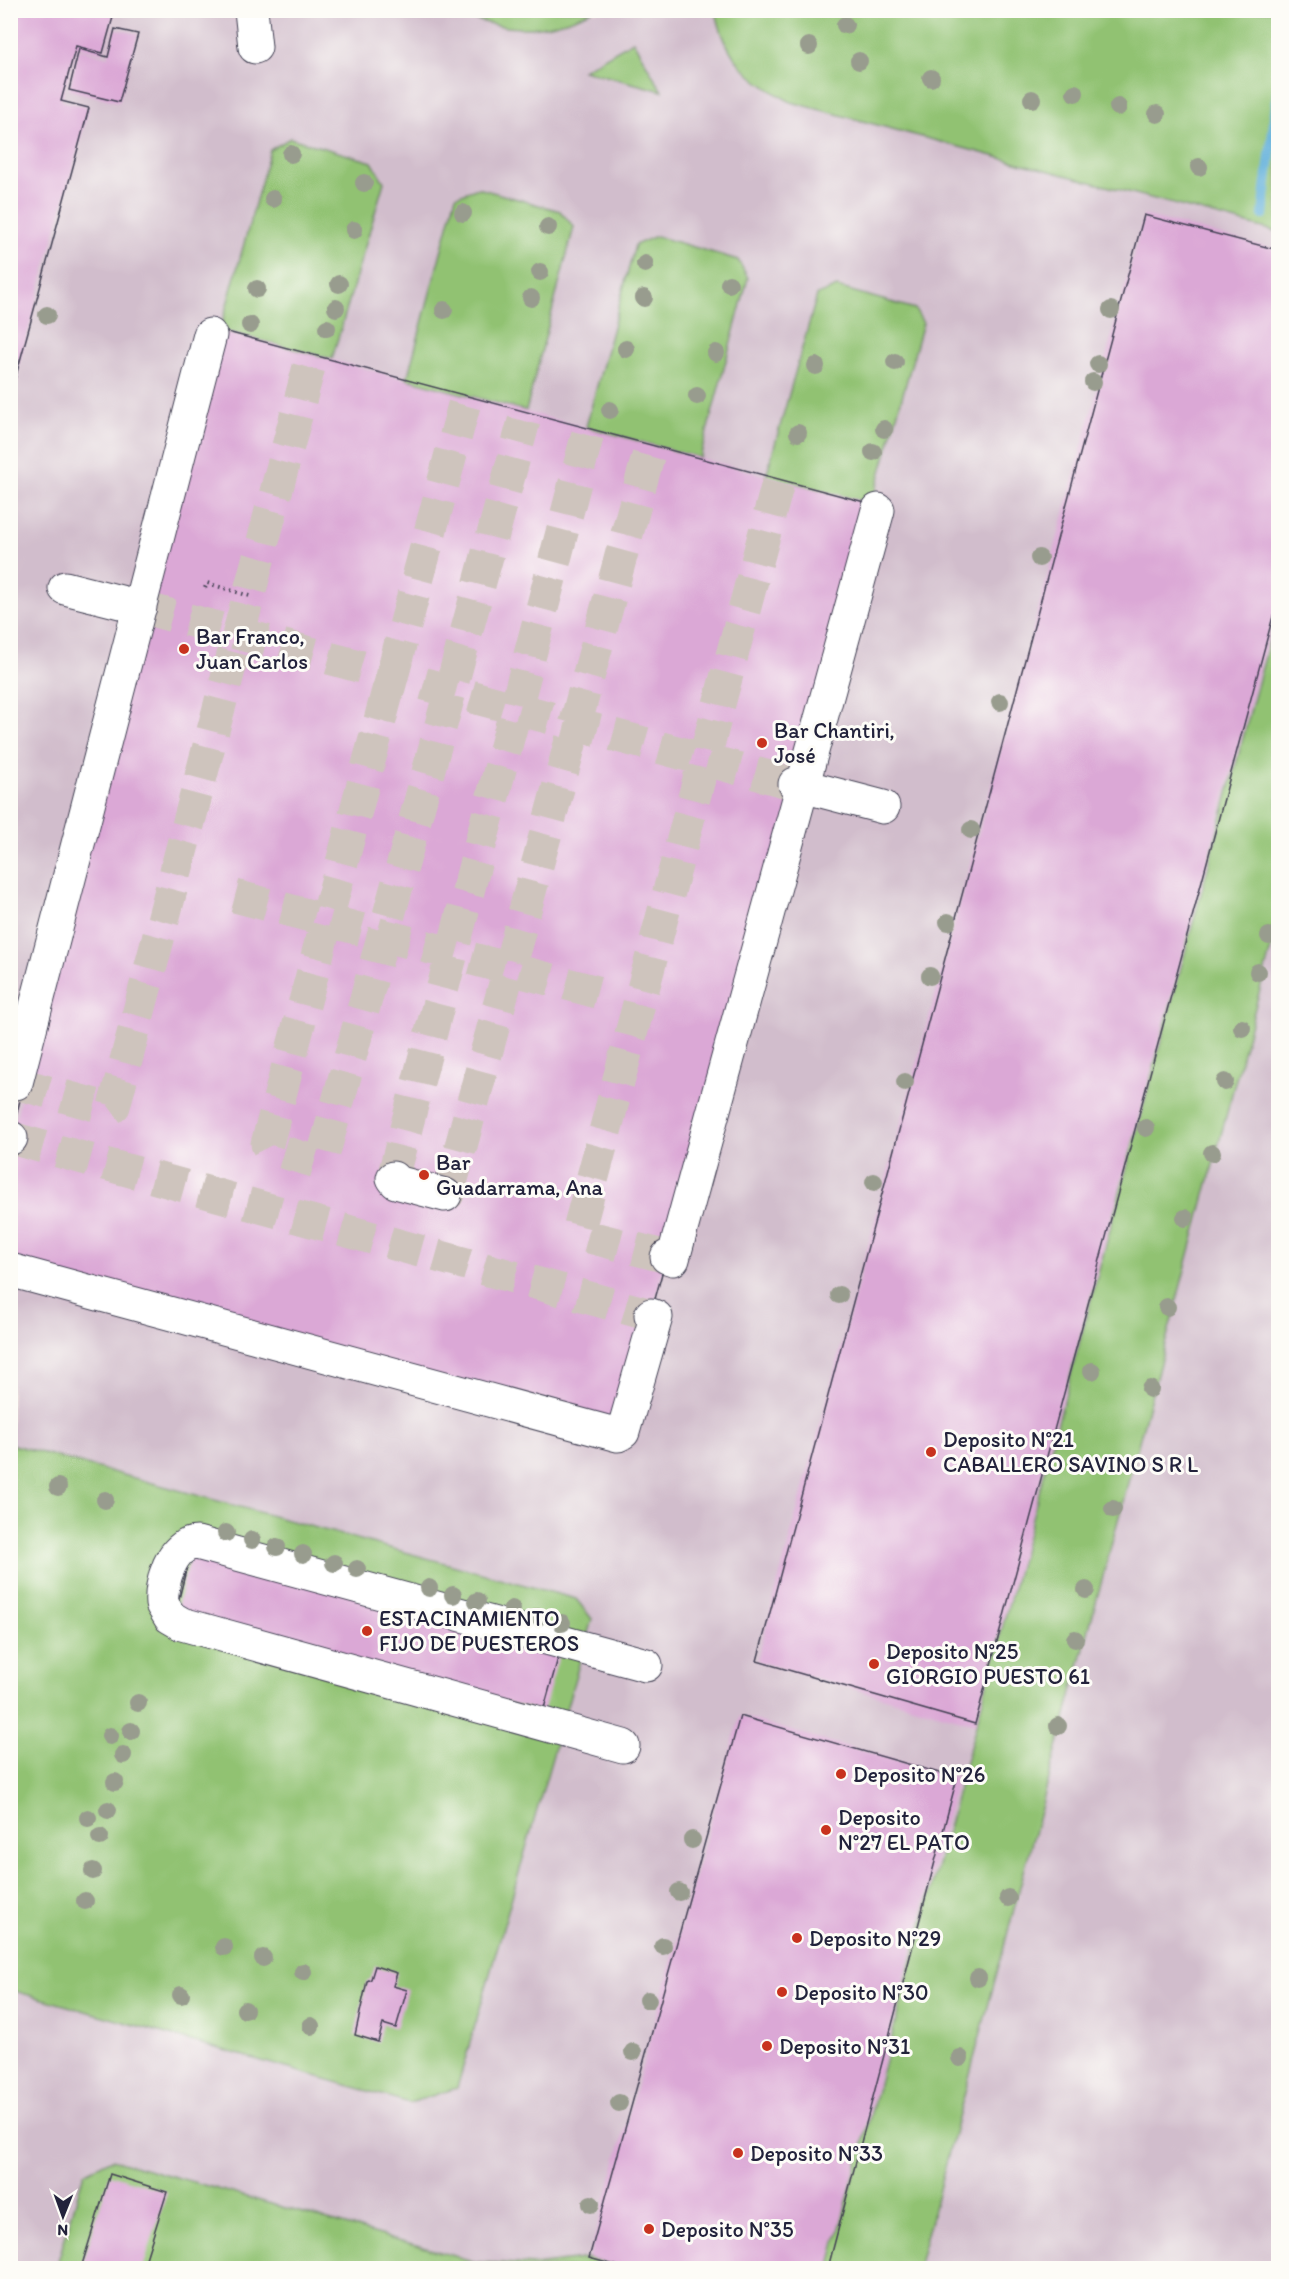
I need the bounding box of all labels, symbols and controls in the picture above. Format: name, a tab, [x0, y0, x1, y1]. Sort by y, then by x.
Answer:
place label: Bar Franco, Juan Carlos	[196, 623, 308, 675]
marker: Bar Franco, Juan Carlos	[177, 642, 191, 656]
place label: Bar Chantiri, José	[774, 717, 895, 769]
marker: Bar Chantiri, José	[755, 736, 769, 750]
place label: Bar Guadarrama, Ana	[436, 1149, 604, 1201]
marker: Bar Guadarrama, Ana	[417, 1168, 431, 1182]
place label: Deposito N°21 CABALLERO SAVINO S R L	[943, 1426, 1198, 1478]
marker: Deposito N°21 CABALLERO SAVINO S R L	[924, 1445, 938, 1459]
place label: ESTACINAMIENTO FIJO DE PUESTEROS	[379, 1605, 579, 1657]
marker: ESTACINAMIENTO FIJO DE PUESTEROS	[360, 1624, 374, 1638]
place label: Deposito N°25 GIORGIO PUESTO 61	[886, 1638, 1090, 1690]
marker: Deposito N°25 GIORGIO PUESTO 61	[867, 1657, 881, 1671]
place label: Deposito N°26	[853, 1761, 985, 1788]
marker: Deposito N°26	[834, 1767, 848, 1781]
place label: Deposito N°27 EL PATO	[838, 1804, 970, 1856]
marker: Deposito N°27 EL PATO	[819, 1823, 833, 1837]
place label: Deposito N°29	[809, 1925, 941, 1952]
marker: Deposito N°29	[790, 1931, 804, 1945]
place label: Deposito N°30	[794, 1979, 929, 2006]
marker: Deposito N°30	[775, 1985, 789, 1999]
place label: Deposito N°31	[779, 2033, 910, 2060]
marker: Deposito N°31	[760, 2039, 774, 2053]
place label: Deposito N°33	[750, 2140, 883, 2167]
marker: Deposito N°33	[731, 2146, 745, 2160]
north arrow	[33, 2186, 93, 2246]
place label: Deposito N°35	[661, 2216, 794, 2243]
text: N	[57, 2221, 68, 2240]
marker: Deposito N°35	[642, 2222, 656, 2236]

